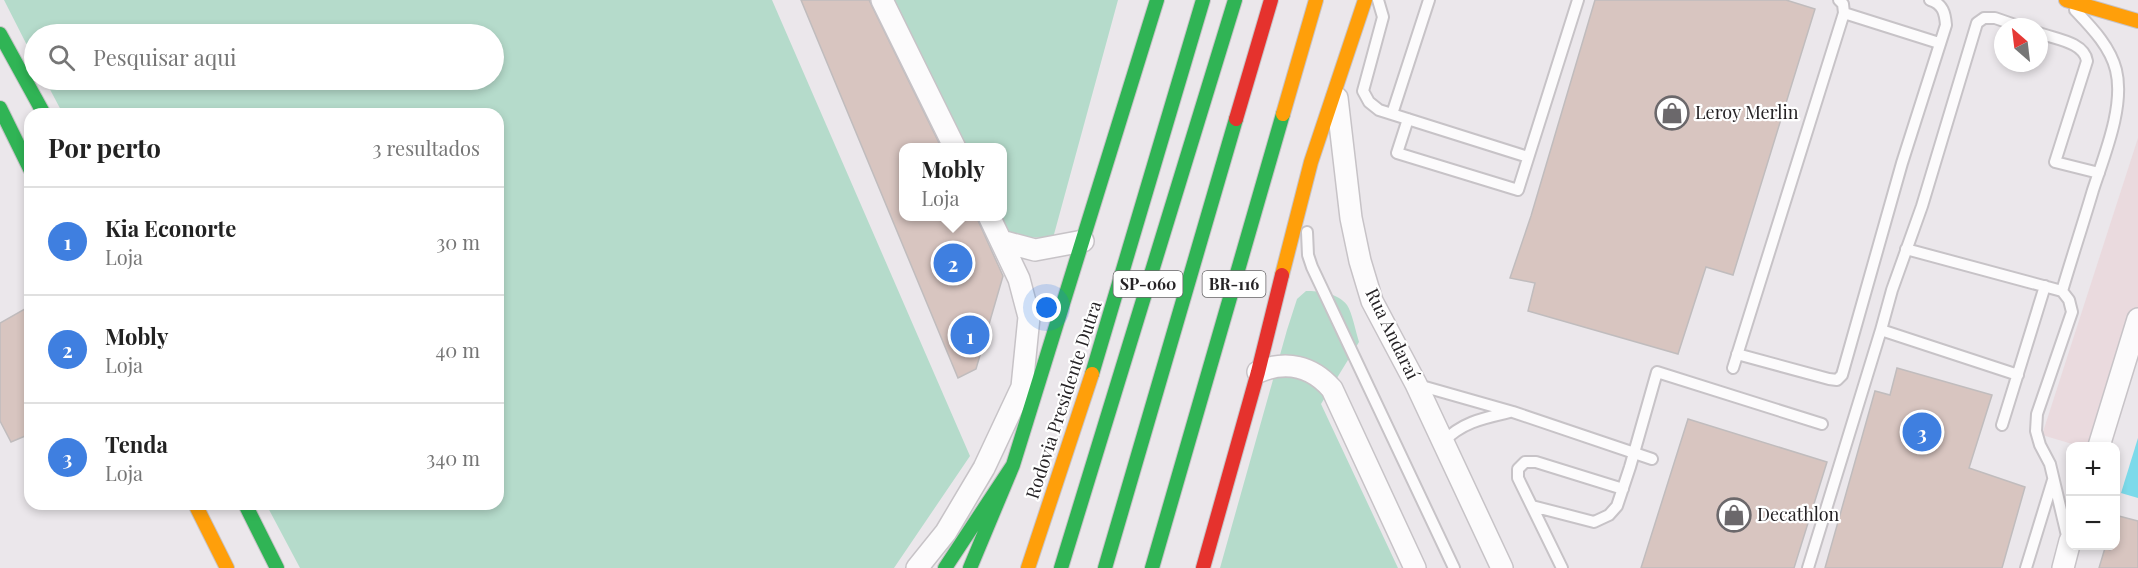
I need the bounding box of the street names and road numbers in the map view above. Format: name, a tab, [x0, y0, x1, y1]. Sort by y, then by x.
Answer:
road number: SP-060	[1114, 271, 1182, 297]
road number: BR-116	[1202, 271, 1266, 297]
street label: Rua Andaraí	[1361, 284, 1425, 383]
street label: Rodovia Presidente Dutra	[1020, 298, 1106, 502]

